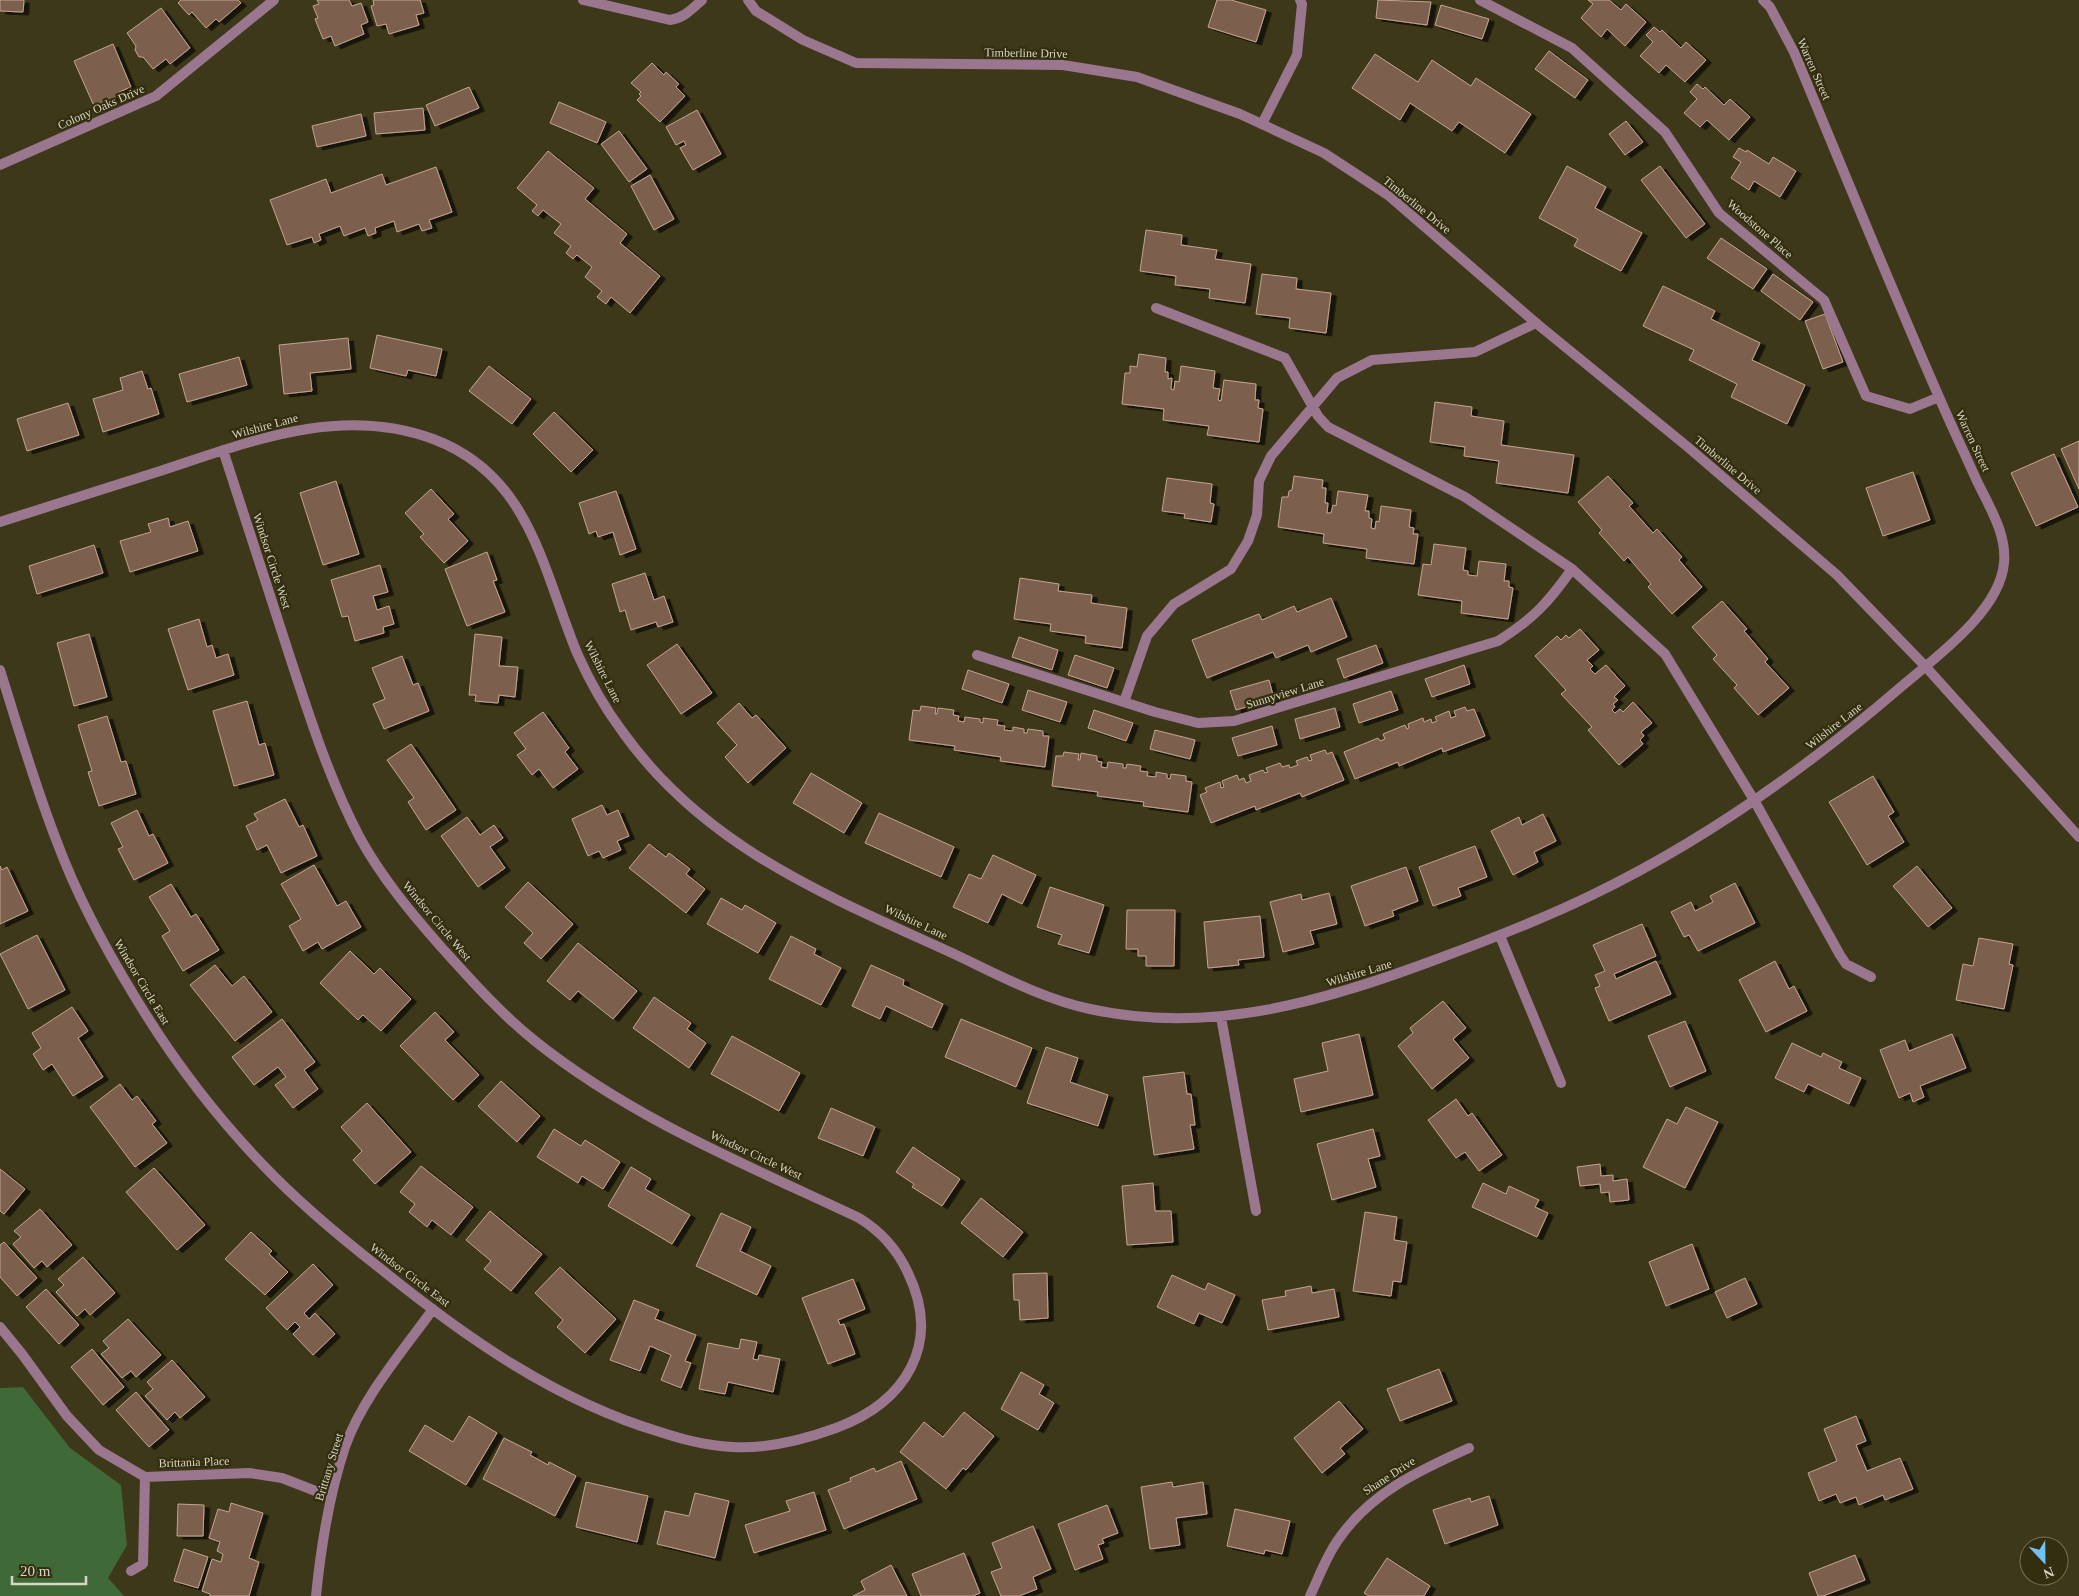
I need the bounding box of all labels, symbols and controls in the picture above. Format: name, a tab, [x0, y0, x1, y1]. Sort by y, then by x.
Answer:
street label: Warren Street	[1794, 36, 1834, 103]
street label: Timberline Drive	[984, 45, 1068, 61]
street label: Colony Oaks Drive	[56, 82, 146, 132]
street label: Timberline Drive	[1380, 173, 1454, 237]
street label: Woodstone Place	[1724, 197, 1796, 261]
street label: Warren Street	[1953, 408, 1994, 474]
street label: Wilshire Lane	[230, 410, 300, 442]
street label: Timberline Drive	[1692, 433, 1764, 497]
street label: Windsor Circle West	[250, 511, 294, 611]
street label: Wilshire Lane	[581, 639, 625, 705]
street label: Sunnyview Lane	[1244, 674, 1326, 712]
street label: Wilshire Lane	[1803, 700, 1865, 752]
street label: Windsor Circle West	[400, 878, 475, 964]
street label: Wilshire Lane	[882, 901, 950, 943]
street label: Windsor Circle East	[111, 937, 173, 1028]
street label: Wilshire Lane	[1325, 956, 1393, 990]
street label: Windsor Circle West	[708, 1128, 805, 1183]
street label: Windsor Circle East	[367, 1240, 453, 1310]
street label: Brittany Street	[312, 1431, 346, 1503]
street label: Brittania Place	[158, 1454, 230, 1470]
street label: Shane Drive	[1360, 1454, 1418, 1498]
north arrow	[2019, 1536, 2069, 1586]
scale bar	[12, 1554, 86, 1586]
text: 20 m	[20, 1563, 51, 1579]
text: N	[2041, 1564, 2056, 1581]

